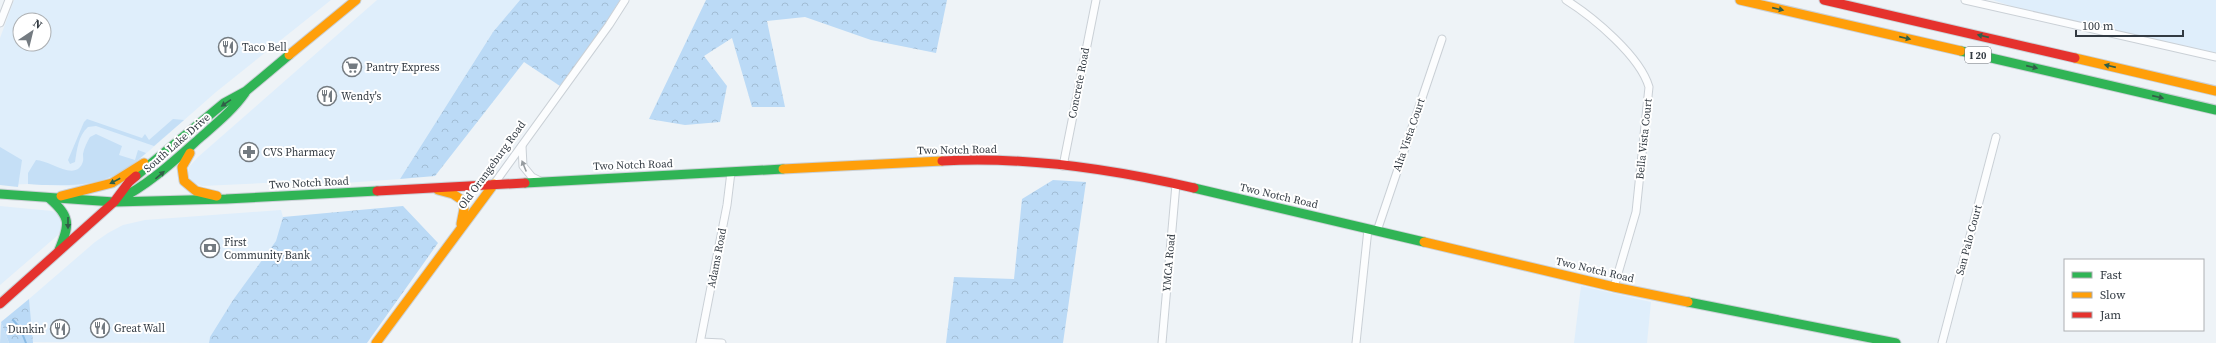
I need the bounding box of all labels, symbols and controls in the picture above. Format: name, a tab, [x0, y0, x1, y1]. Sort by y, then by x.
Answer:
one-way arrow	[1772, 6, 1784, 12]
north arrow	[12, 12, 52, 52]
scale bar	[2076, 12, 2183, 38]
text: N	[30, 16, 45, 33]
text: 100 m	[2082, 18, 2114, 34]
one-way arrow	[1977, 33, 1990, 39]
one-way arrow	[1899, 35, 1911, 41]
restaurant icon: Taco Bell	[217, 36, 239, 58]
place label: Taco Bell	[242, 40, 287, 55]
street label: Concrete Road	[1065, 46, 1093, 120]
road number: I 20	[1965, 47, 1991, 63]
supermarket icon: Pantry Express	[341, 56, 363, 78]
place label: Pantry Express	[366, 60, 440, 75]
one-way arrow	[2104, 63, 2116, 69]
one-way arrow	[2026, 64, 2038, 70]
restaurant icon: Wendy's	[316, 85, 338, 107]
place label: Wendy's	[341, 89, 382, 104]
one-way arrow	[2152, 94, 2164, 100]
street label: Alta Vista Court	[1389, 96, 1429, 174]
street label: Bella Vista Court	[1632, 97, 1656, 180]
one-way arrow	[221, 99, 231, 107]
street label: South Lake Drive	[141, 110, 214, 176]
street label: Old Orangeburg Road	[455, 117, 530, 212]
pharmacy icon: CVS Pharmacy	[238, 141, 260, 163]
street label: Two Notch Road	[917, 142, 998, 158]
place label: CVS Pharmacy	[263, 145, 335, 160]
street label: Two Notch Road	[593, 156, 674, 174]
one-way arrow	[520, 160, 527, 172]
one-way arrow	[154, 171, 165, 180]
street label: Two Notch Road	[269, 173, 350, 193]
one-way arrow	[109, 178, 121, 184]
street label: Two Notch Road	[1238, 180, 1320, 212]
street label: San Palo Court	[1952, 203, 1986, 277]
one-way arrow	[65, 217, 71, 230]
street label: Adams Road	[704, 226, 730, 289]
street label: YMCA Road	[1159, 233, 1179, 293]
place label: First Community Bank	[224, 235, 311, 263]
bank icon: First Community Bank	[199, 237, 221, 259]
street label: Two Notch Road	[1554, 254, 1636, 286]
legend	[2064, 259, 2204, 331]
text: Fast	[2100, 267, 2122, 283]
text: Slow	[2100, 287, 2126, 303]
text: Jam	[2099, 307, 2121, 323]
restaurant icon: Great Wall	[89, 317, 111, 339]
restaurant icon: Dunkin'	[49, 318, 71, 340]
place label: Great Wall	[114, 321, 165, 336]
place label: Dunkin'	[8, 322, 46, 337]

